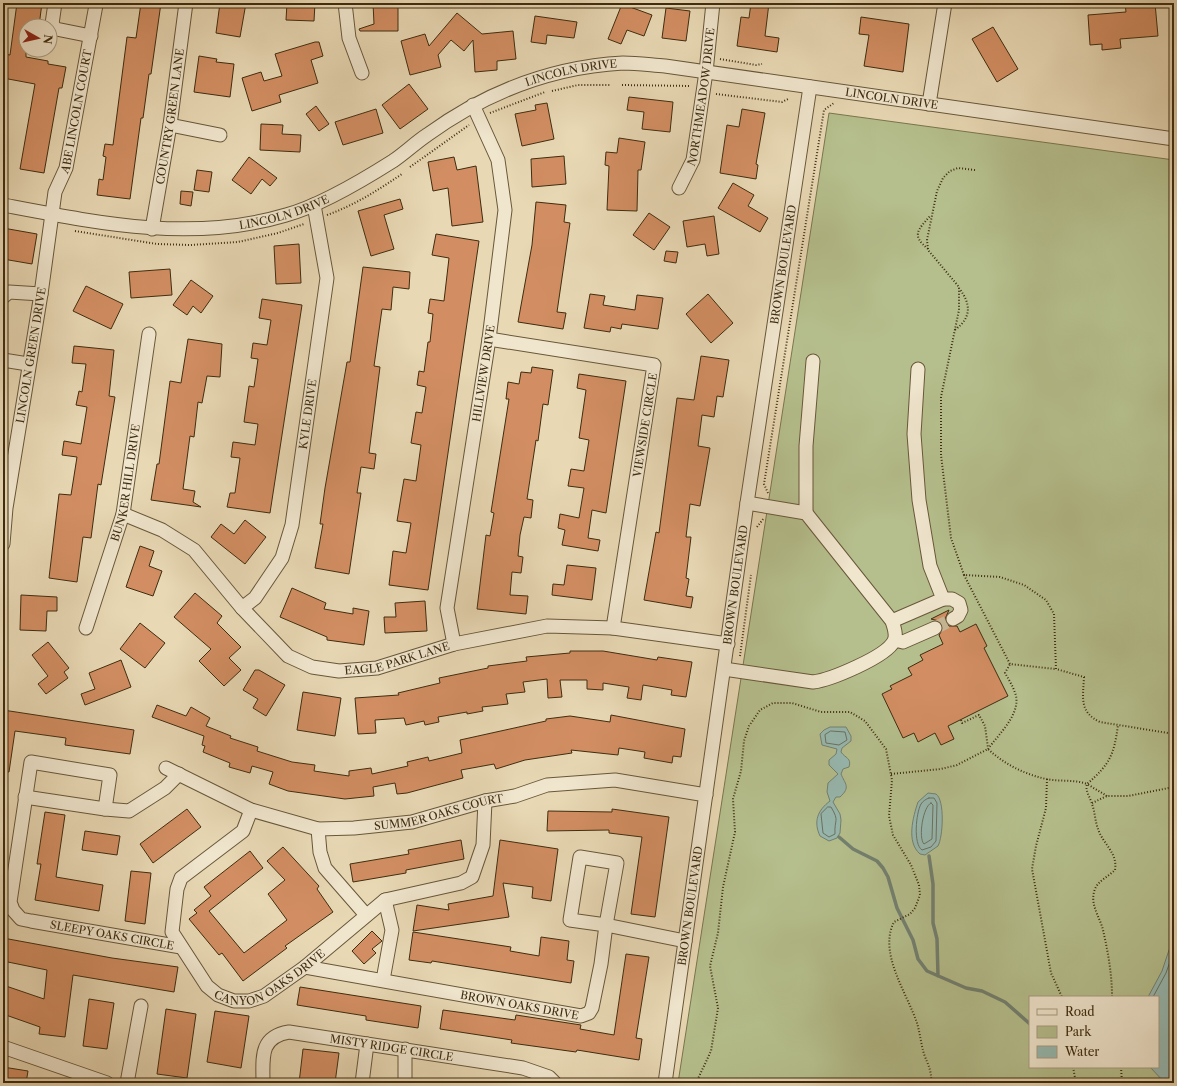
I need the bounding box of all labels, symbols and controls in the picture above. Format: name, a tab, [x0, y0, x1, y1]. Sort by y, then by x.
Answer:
north arrow	[18, 18, 58, 58]
street label: NORTHMEADOW DRIVE	[684, 27, 717, 168]
text: N	[40, 34, 55, 46]
street label: COUNTRY GREEN LANE	[153, 47, 187, 186]
street label: ABE LINCOLN COURT	[57, 48, 95, 176]
street label: LINCOLN DRIVE	[523, 56, 618, 89]
street label: LINCOLN DRIVE	[844, 85, 939, 112]
street label: LINCOLN DRIVE	[238, 192, 332, 232]
street label: BROWN BOULEVARD	[767, 204, 799, 325]
street label: LINCOLN GREEN DRIVE	[13, 286, 49, 424]
street label: HILLVIEW DRIVE	[469, 324, 498, 423]
street label: VIEWSIDE CIRCLE	[630, 371, 660, 479]
street label: KYLE DRIVE	[296, 378, 320, 450]
street label: BUNKER HILL DRIVE	[108, 423, 143, 543]
street label: BROWN BOULEVARD	[720, 524, 751, 646]
street label: EAGLE PARK LANE	[344, 639, 452, 678]
street label: SUMMER OAKS COURT	[373, 791, 505, 833]
street label: BROWN BOULEVARD	[675, 845, 705, 967]
street label: SLEEPY OAKS CIRCLE	[49, 917, 175, 953]
street label: CANYON OAKS DRIVE	[212, 946, 328, 1008]
street label: BROWN OAKS DRIVE	[459, 988, 580, 1023]
legend	[1029, 996, 1159, 1068]
text: Road	[1065, 1004, 1095, 1019]
text: Park	[1065, 1024, 1092, 1039]
street label: MISTY RIDGE CIRCLE	[329, 1031, 455, 1064]
text: Water	[1064, 1044, 1099, 1059]

